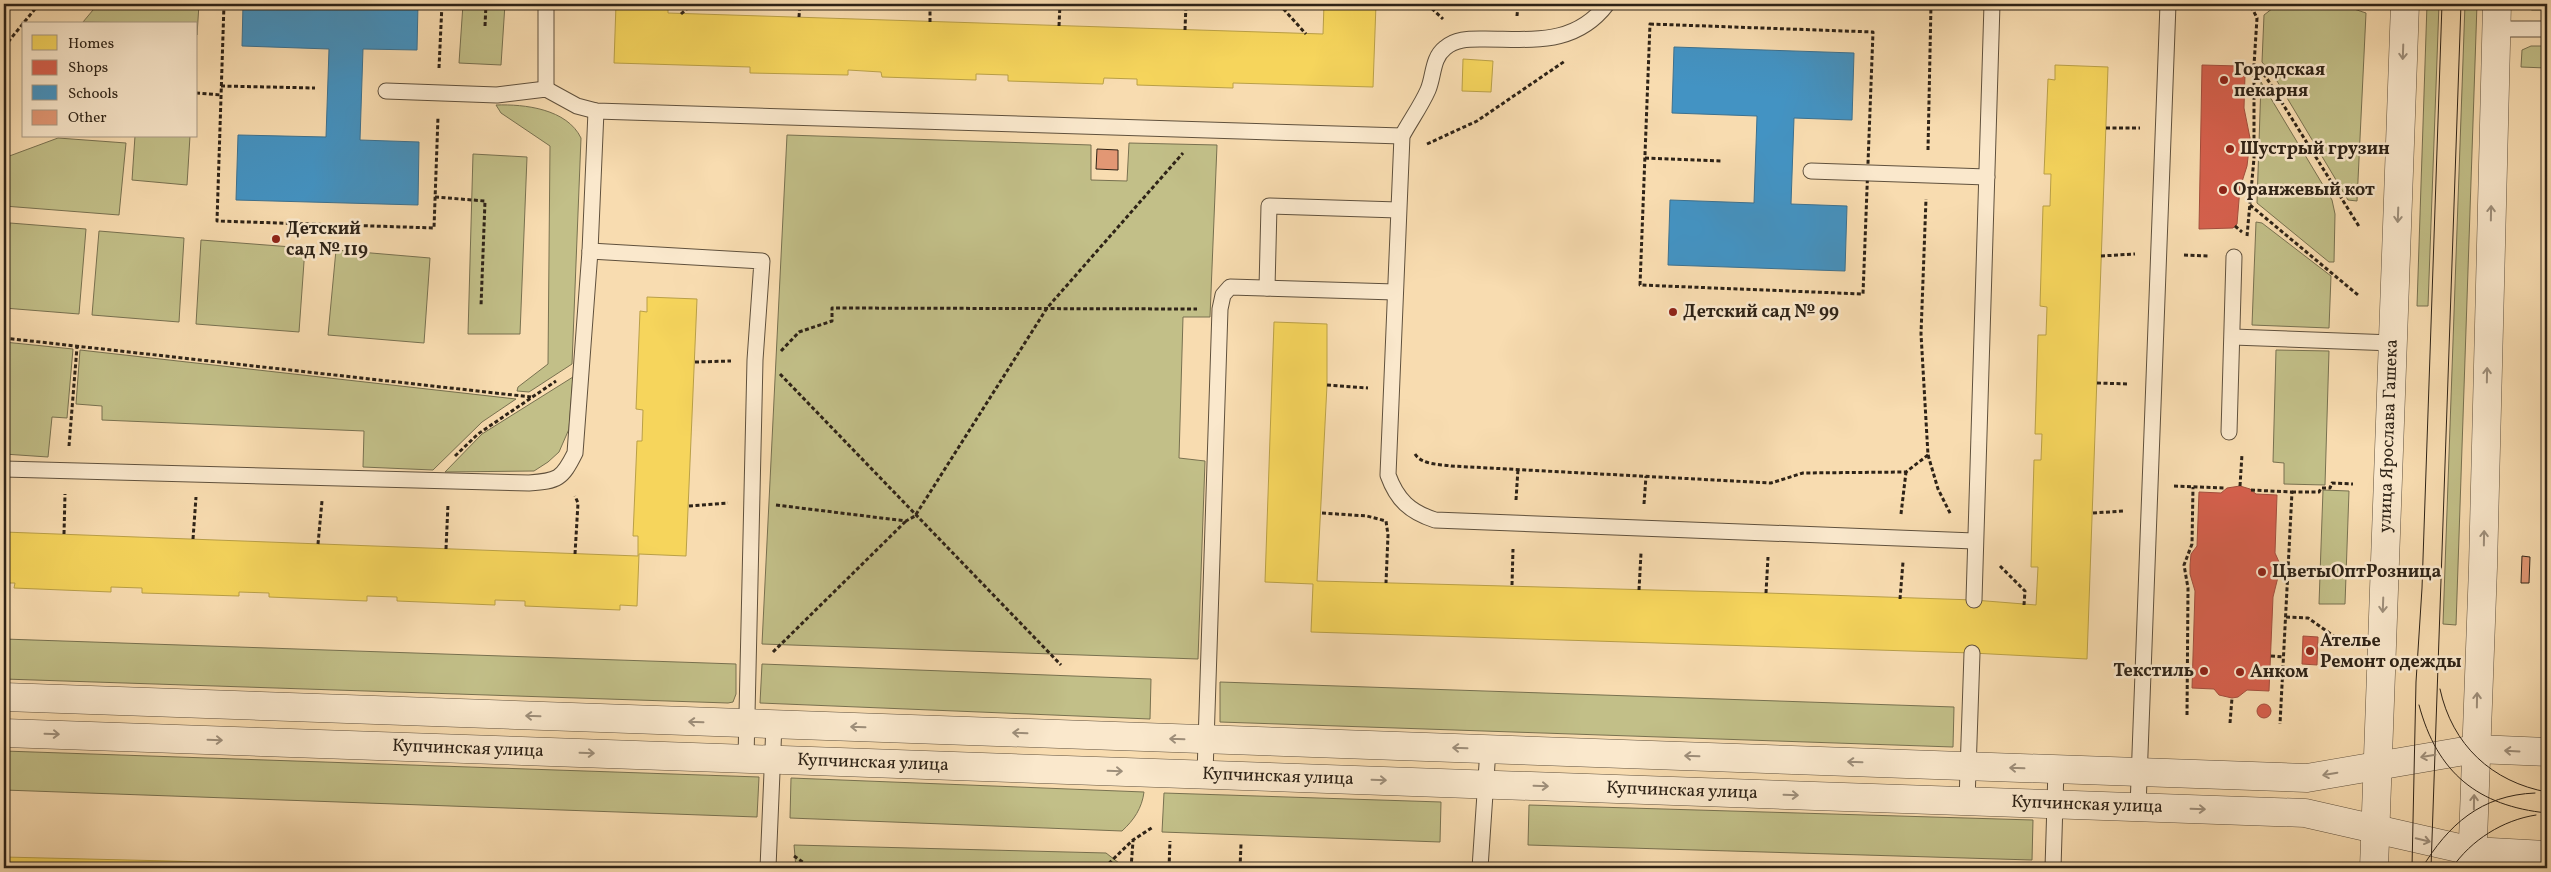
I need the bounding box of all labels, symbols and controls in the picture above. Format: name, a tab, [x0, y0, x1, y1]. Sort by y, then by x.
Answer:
legend	[22, 22, 198, 138]
text: Homes	[68, 34, 114, 55]
one-way arrow	[2399, 44, 2408, 60]
text: Shops	[68, 58, 108, 79]
place label: Городская пекарня	[2234, 58, 2325, 104]
marker: Городская пекарня	[2218, 74, 2230, 86]
text: Schools	[68, 84, 118, 105]
text: Other	[68, 108, 107, 129]
place label: Шустрый грузин	[2240, 137, 2390, 162]
marker: Шустрый грузин	[2224, 143, 2236, 155]
place label: Оранжевый кот	[2233, 178, 2375, 203]
marker: Оранжевый кот	[2217, 184, 2229, 196]
one-way arrow	[2487, 205, 2496, 221]
one-way arrow	[2393, 207, 2402, 223]
place label: Детский сад № 119	[286, 217, 368, 263]
marker: Детский сад № 119	[270, 233, 282, 245]
place label: Детский сад № 99	[1683, 300, 1839, 325]
marker: Детский сад № 99	[1667, 306, 1679, 318]
street label: улица Ярослава Гашека	[2373, 339, 2405, 533]
one-way arrow	[2483, 367, 2492, 383]
one-way arrow	[2479, 530, 2488, 546]
place label: ЦветыОптРозница	[2272, 560, 2442, 585]
marker: ЦветыОптРозница	[2256, 566, 2268, 578]
one-way arrow	[2378, 596, 2388, 612]
place label: Ателье Ремонт одежды	[2320, 629, 2462, 675]
marker: Ателье Ремонт одежды	[2304, 645, 2316, 657]
place label: Текстиль	[2113, 659, 2194, 684]
place label: Анком	[2250, 660, 2309, 685]
marker: Текстиль	[2198, 665, 2210, 677]
marker: Анком	[2234, 666, 2246, 678]
one-way arrow	[2472, 692, 2482, 708]
one-way arrow	[526, 711, 542, 721]
one-way arrow	[688, 717, 704, 726]
one-way arrow	[850, 722, 866, 732]
one-way arrow	[1013, 728, 1029, 738]
one-way arrow	[44, 730, 60, 739]
street label: Купчинская улица	[392, 734, 544, 764]
one-way arrow	[1170, 734, 1186, 743]
one-way arrow	[206, 735, 223, 745]
one-way arrow	[1452, 744, 1468, 753]
one-way arrow	[2504, 746, 2520, 755]
one-way arrow	[579, 748, 595, 757]
street label: Купчинская улица	[797, 748, 949, 778]
one-way arrow	[1684, 752, 1700, 761]
one-way arrow	[2420, 752, 2436, 762]
one-way arrow	[1847, 757, 1863, 767]
street label: Купчинская улица	[1202, 762, 1354, 792]
one-way arrow	[2009, 763, 2025, 772]
one-way arrow	[1106, 766, 1123, 776]
one-way arrow	[2322, 769, 2338, 779]
one-way arrow	[1370, 776, 1386, 785]
street label: Купчинская улица	[1606, 776, 1758, 806]
one-way arrow	[1532, 781, 1549, 791]
one-way arrow	[1783, 790, 1799, 799]
street label: Купчинская улица	[2011, 790, 2163, 820]
one-way arrow	[2469, 794, 2479, 810]
one-way arrow	[2190, 804, 2206, 814]
one-way arrow	[2415, 836, 2431, 845]

